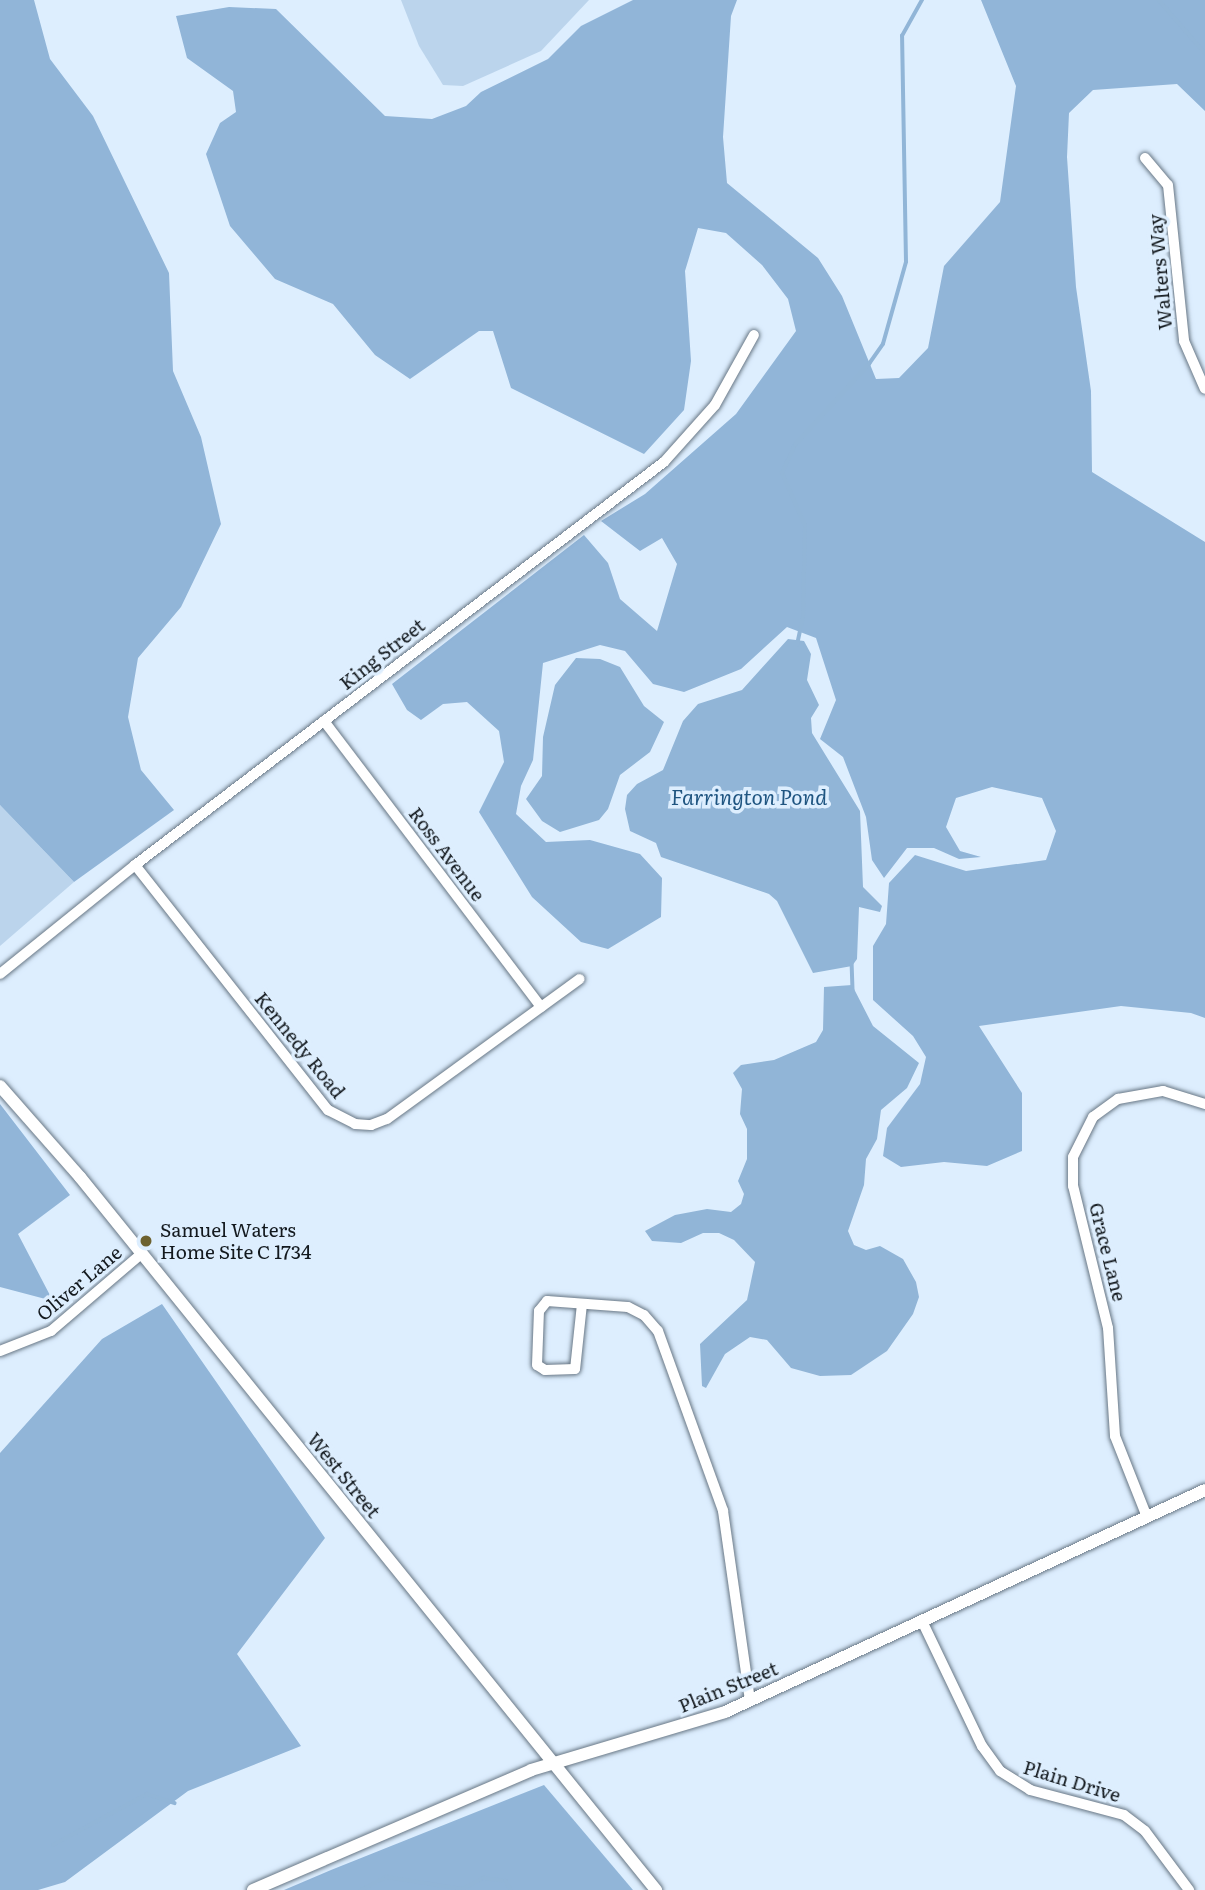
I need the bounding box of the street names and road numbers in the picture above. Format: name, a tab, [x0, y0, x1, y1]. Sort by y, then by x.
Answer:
street label: Walters Way	[1144, 213, 1176, 331]
street label: King Street	[335, 614, 429, 694]
street label: Ross Avenue	[404, 803, 490, 905]
street label: Kennedy Road	[250, 987, 350, 1103]
street label: Grace Lane	[1085, 1200, 1131, 1304]
street label: Oliver Lane	[32, 1241, 126, 1325]
street label: West Street	[303, 1428, 385, 1522]
street label: Plain Street	[675, 1657, 781, 1717]
street label: Plain Drive	[1021, 1755, 1123, 1807]

